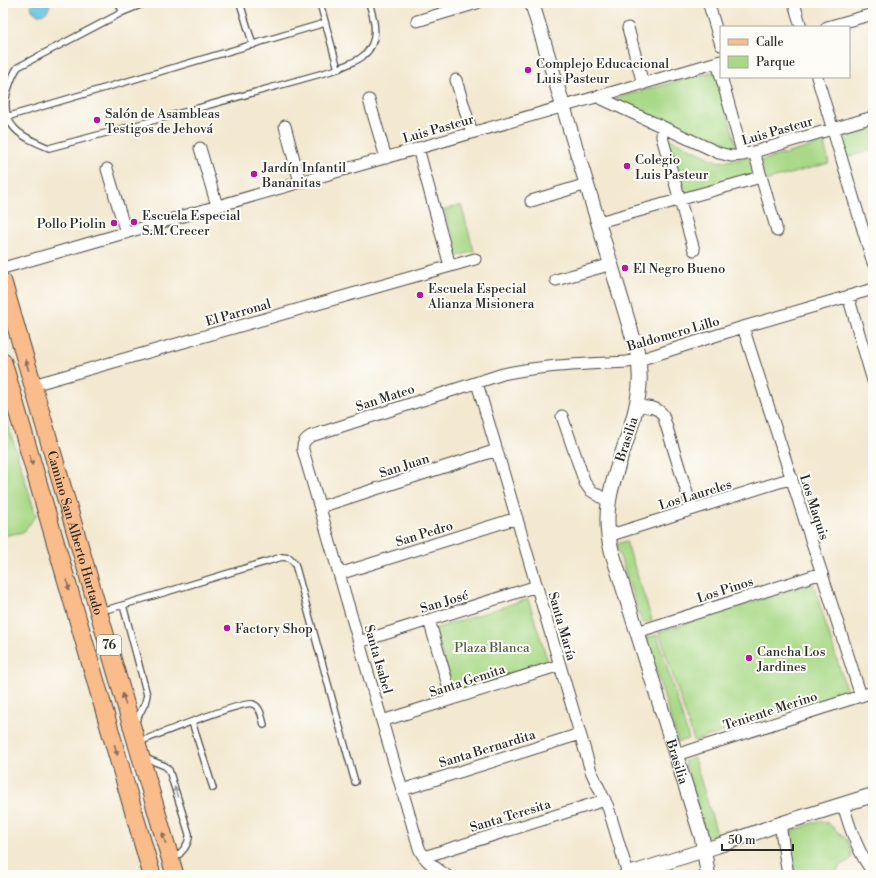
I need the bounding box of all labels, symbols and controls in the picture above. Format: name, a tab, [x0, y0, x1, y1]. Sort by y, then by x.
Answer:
legend	[720, 26, 850, 78]
text: Calle	[756, 35, 783, 50]
text: Parque	[756, 55, 795, 70]
place label: Complejo Educacional Luis Pasteur	[536, 56, 669, 87]
marker: Complejo Educacional Luis Pasteur	[523, 65, 533, 75]
place label: Salón de Asambleas Testigos de Jehová	[105, 106, 220, 137]
street label: Luis Pasteur	[401, 111, 476, 147]
street label: Luis Pasteur	[740, 113, 815, 149]
marker: Salón de Asambleas Testigos de Jehová	[92, 115, 102, 125]
place label: Colegio Luis Pasteur	[635, 152, 709, 183]
place label: Jardín Infantil Bananitas	[261, 160, 346, 191]
marker: Colegio Luis Pasteur	[622, 161, 632, 171]
marker: Jardín Infantil Bananitas	[249, 169, 259, 179]
place label: Escuela Especial S.M. Crecer	[142, 208, 241, 239]
place label: Pollo Piolin	[37, 216, 106, 232]
marker: Escuela Especial S.M. Crecer	[129, 217, 139, 227]
marker: Pollo Piolin	[109, 218, 119, 228]
place label: El Negro Bueno	[633, 261, 725, 277]
marker: El Negro Bueno	[620, 263, 630, 273]
place label: Escuela Especial Alianza Misionera	[427, 281, 535, 312]
marker: Escuela Especial Alianza Misionera	[415, 290, 425, 300]
street label: El Parronal	[204, 296, 273, 330]
street label: Baldomero Lillo	[624, 313, 721, 355]
one-way arrow	[24, 359, 30, 371]
street label: San Mateo	[354, 381, 417, 415]
street label: Brasilia	[612, 415, 642, 465]
street label: Camino San Alberto Hurtado	[43, 449, 106, 617]
street label: San Juan	[377, 450, 432, 482]
one-way arrow	[28, 454, 34, 466]
street label: Los Maquis	[796, 473, 832, 542]
street label: Los Laureles	[657, 476, 734, 514]
street label: San Pedro	[394, 518, 455, 550]
street label: Los Pinos	[695, 573, 756, 607]
one-way arrow	[65, 579, 71, 591]
street label: San José	[418, 587, 471, 617]
street label: Santa María	[545, 590, 580, 663]
place label: Factory Shop	[235, 621, 313, 637]
marker: Factory Shop	[222, 623, 232, 633]
street label: Santa Isabel	[361, 623, 396, 696]
road number: 76	[97, 635, 121, 655]
park label: Plaza Blanca	[454, 640, 530, 656]
place label: Cancha Los Jardines	[756, 644, 826, 675]
marker: Cancha Los Jardines	[744, 653, 754, 663]
street label: Santa Gemita	[427, 661, 508, 701]
street label: Teniente Merino	[721, 688, 819, 734]
one-way arrow	[121, 693, 127, 705]
street label: Santa Bernardita	[437, 727, 538, 771]
street label: Brasilia	[662, 736, 692, 787]
one-way arrow	[113, 744, 119, 756]
one-way arrow	[173, 786, 179, 798]
street label: Santa Teresita	[468, 796, 553, 836]
scale bar	[722, 826, 793, 852]
one-way arrow	[161, 831, 167, 843]
text: 50 m	[728, 833, 756, 848]

